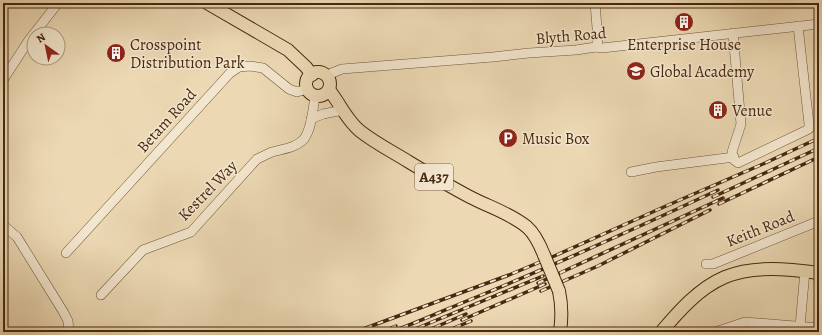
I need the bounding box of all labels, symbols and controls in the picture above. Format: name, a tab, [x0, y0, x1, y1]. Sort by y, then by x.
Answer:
building icon: Enterprise House	[673, 11, 695, 33]
street label: Blyth Road	[535, 22, 608, 50]
north arrow	[26, 26, 66, 66]
text: N	[33, 30, 48, 47]
place label: Crosspoint Distribution Park	[130, 34, 245, 74]
place label: Enterprise House	[627, 34, 741, 56]
building icon: Crosspoint Distribution Park	[105, 42, 127, 64]
school or university icon: Global Academy	[625, 60, 647, 82]
place label: Global Academy	[650, 61, 755, 83]
street label: Betam Road	[132, 84, 202, 157]
building icon: Venue	[707, 99, 729, 121]
place label: Venue	[731, 100, 772, 122]
parking icon: Music Box	[497, 127, 519, 149]
place label: Music Box	[522, 128, 590, 150]
street label: Kestrel Way	[173, 155, 243, 226]
road number: A437	[415, 164, 453, 190]
street label: Keith Road	[723, 205, 798, 253]

